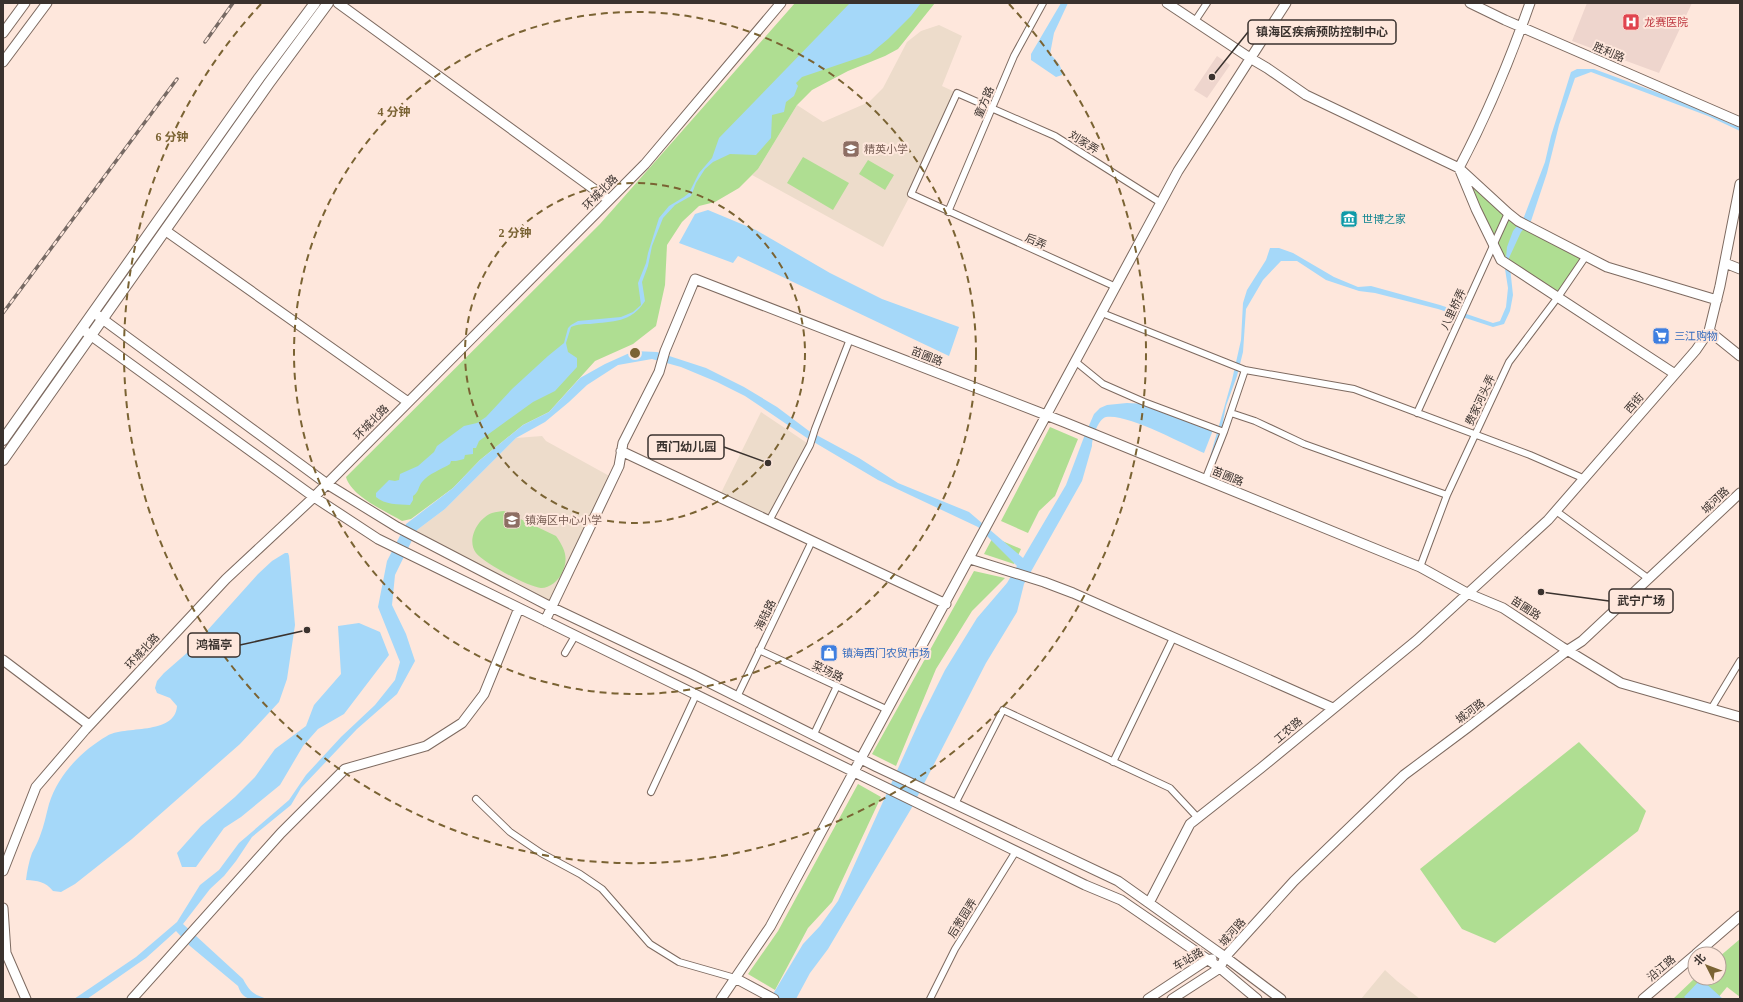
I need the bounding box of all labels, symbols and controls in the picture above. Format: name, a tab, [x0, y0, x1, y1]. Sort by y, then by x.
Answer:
hospital icon: 龙赛医院	[1621, 12, 1641, 32]
place label: 龙赛医院	[1644, 16, 1688, 28]
callout: 镇海区疾病预防控制中心	[1248, 20, 1396, 44]
text: 镇海区疾病预防控制中心	[1256, 25, 1388, 39]
street label: 胜利路	[1591, 40, 1627, 64]
street label: 童方路	[972, 84, 996, 120]
text: 4 分钟	[377, 105, 411, 119]
street label: 刘家弄	[1067, 128, 1101, 156]
text: 6 分钟	[155, 130, 189, 144]
school or university icon: 精英小学	[841, 139, 861, 159]
place label: 精英小学	[864, 143, 908, 155]
street label: 环城北路	[580, 172, 620, 212]
museum icon: 世博之家	[1339, 209, 1359, 229]
place label: 世博之家	[1362, 213, 1406, 225]
text: 2 分钟	[498, 226, 532, 240]
street label: 后弄	[1024, 231, 1048, 251]
street label: 八里桥弄	[1438, 287, 1468, 331]
supermarket icon: 三江购物	[1651, 326, 1671, 346]
place label: 三江购物	[1674, 330, 1718, 342]
street label: 苗圃路	[909, 344, 945, 368]
centre of rings	[628, 346, 642, 360]
street label: 费家河头弄	[1463, 373, 1497, 427]
street label: 西街	[1622, 391, 1646, 415]
street label: 环城北路	[351, 402, 391, 442]
callout: 西门幼儿园	[648, 435, 724, 459]
text: 西门幼儿园	[656, 440, 716, 454]
street label: 苗圃路	[1210, 464, 1246, 488]
street label: 城河路	[1699, 484, 1731, 516]
school or university icon: 镇海区中心小学	[502, 510, 522, 530]
place label: 镇海区中心小学	[525, 514, 602, 526]
callout: 武宁广场	[1609, 589, 1673, 613]
street label: 苗圃路	[1509, 594, 1543, 622]
text: 武宁广场	[1617, 594, 1665, 608]
street label: 海陆路	[752, 598, 778, 632]
street label: 环城北路	[123, 631, 161, 671]
callout: 鸿福亭	[188, 633, 240, 657]
text: 鸿福亭	[196, 638, 232, 652]
shop icon: 镇海西门农贸市场	[819, 643, 839, 663]
place label: 镇海西门农贸市场	[842, 647, 930, 659]
street label: 菜场路	[811, 659, 845, 683]
street label: 城河路	[1453, 696, 1487, 726]
street label: 工农路	[1272, 715, 1304, 745]
street label: 后葱园弄	[945, 896, 979, 940]
street label: 城河路	[1217, 916, 1247, 948]
street label: 车站路	[1171, 946, 1205, 972]
north arrow	[1687, 946, 1727, 986]
text: 北	[1691, 951, 1708, 967]
street label: 沿江路	[1645, 953, 1677, 983]

